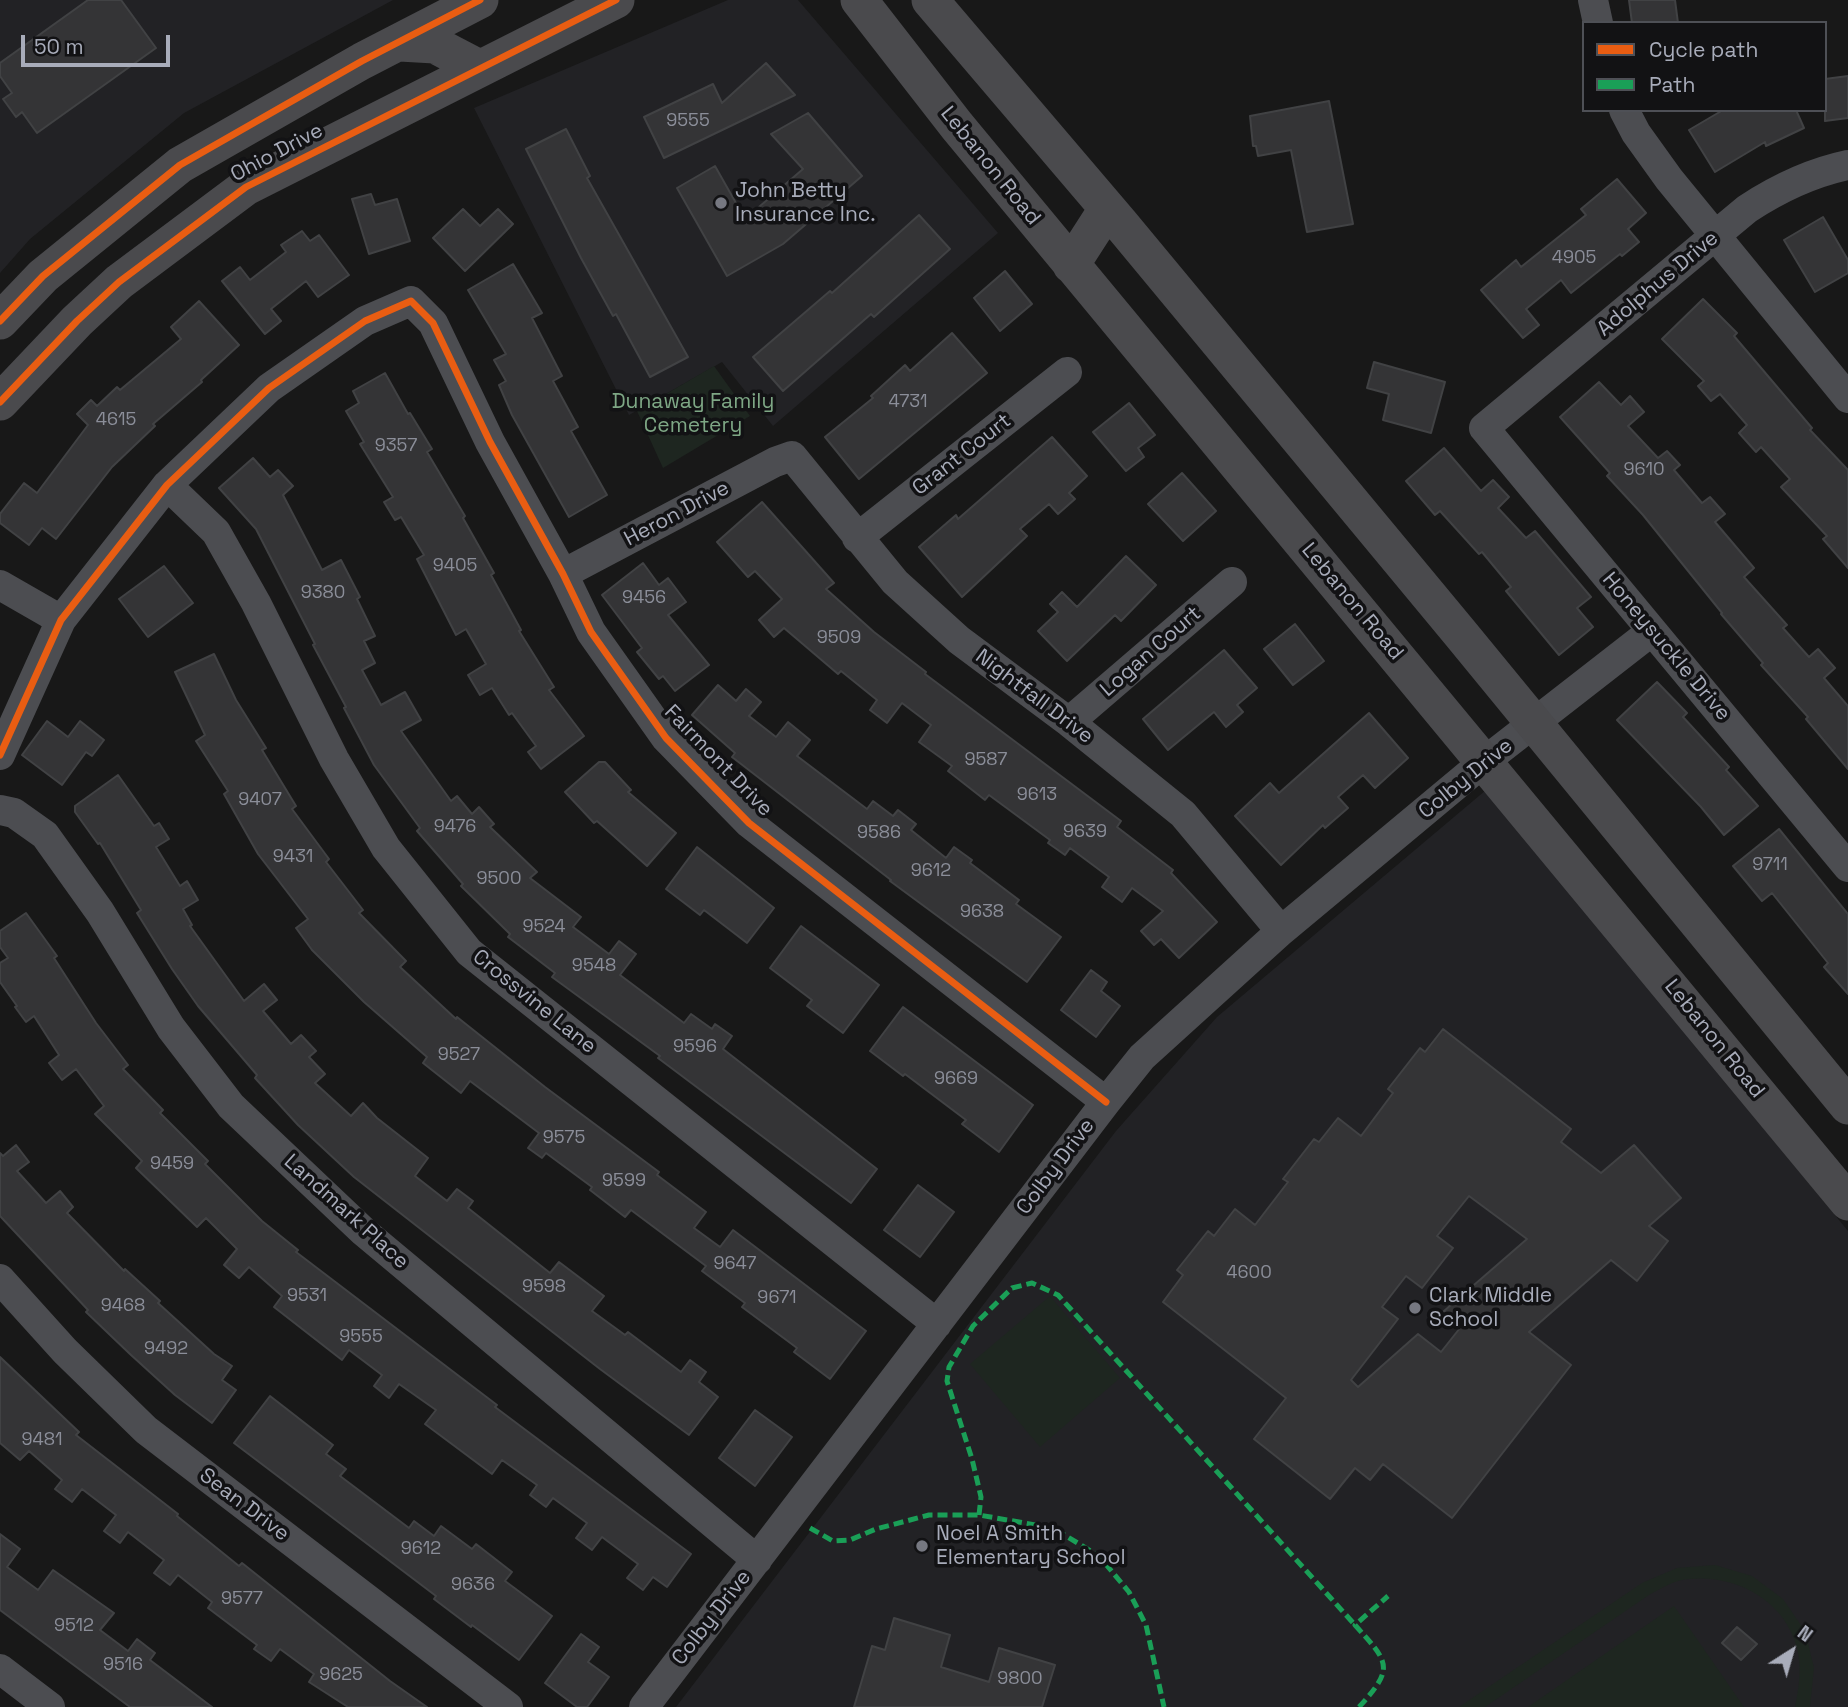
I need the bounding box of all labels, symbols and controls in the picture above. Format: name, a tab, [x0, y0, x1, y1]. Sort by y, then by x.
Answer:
scale bar	[24, 21, 173, 65]
legend	[1582, 21, 1827, 112]
text: 50 m	[34, 33, 84, 60]
text: Cycle path	[1649, 36, 1758, 63]
text: Path	[1649, 71, 1695, 98]
street label: Lebanon Road	[935, 102, 1045, 230]
house number: 9555	[666, 110, 710, 132]
street label: Ohio Drive	[227, 118, 327, 188]
place label: John Betty Insurance Inc.	[735, 178, 876, 228]
marker: John Betty Insurance Inc.	[713, 195, 729, 211]
street label: Adolphus Drive	[1592, 226, 1724, 342]
house number: 4905	[1552, 247, 1596, 269]
park label: Dunaway Family Cemetery	[612, 389, 774, 439]
house number: 4731	[889, 391, 927, 413]
house number: 4615	[96, 409, 136, 431]
street label: Grant Court	[908, 409, 1016, 501]
house number: 9357	[375, 435, 417, 457]
house number: 9610	[1623, 459, 1665, 481]
street label: Heron Drive	[620, 476, 734, 552]
street label: Lebanon Road	[1296, 538, 1408, 666]
house number: 9405	[433, 555, 477, 577]
street label: Honeysuckle Drive	[1597, 568, 1735, 726]
house number: 9380	[301, 582, 345, 604]
house number: 9456	[622, 587, 666, 609]
street label: Logan Court	[1096, 601, 1206, 703]
house number: 9509	[817, 627, 861, 649]
street label: Nightfall Drive	[970, 644, 1098, 750]
street label: Fairmont Drive	[658, 700, 778, 822]
street label: Colby Drive	[1414, 733, 1518, 825]
house number: 9587	[965, 749, 1007, 771]
house number: 9613	[1017, 784, 1057, 806]
house number: 9407	[238, 789, 282, 811]
house number: 9476	[434, 816, 476, 838]
house number: 9639	[1063, 821, 1107, 843]
house number: 9586	[857, 822, 901, 844]
house number: 9431	[273, 846, 313, 868]
house number: 9711	[1752, 854, 1788, 876]
house number: 9612	[911, 860, 951, 882]
house number: 9500	[477, 868, 521, 890]
house number: 9638	[960, 901, 1004, 923]
house number: 9524	[522, 916, 566, 938]
street label: Crossvine Lane	[467, 944, 601, 1060]
house number: 9548	[572, 955, 616, 977]
street label: Lebanon Road	[1659, 975, 1769, 1103]
house number: 9596	[673, 1036, 717, 1058]
house number: 9527	[438, 1044, 480, 1066]
house number: 9669	[934, 1068, 978, 1090]
street label: Colby Drive	[1012, 1114, 1100, 1220]
house number: 9575	[543, 1127, 585, 1149]
street label: Landmark Place	[278, 1149, 414, 1275]
house number: 9459	[150, 1153, 194, 1175]
house number: 9599	[602, 1170, 646, 1192]
house number: 9647	[714, 1253, 756, 1275]
house number: 4600	[1226, 1262, 1272, 1284]
house number: 9598	[522, 1276, 566, 1298]
place label: Clark Middle School	[1429, 1283, 1552, 1333]
house number: 9531	[287, 1285, 327, 1307]
house number: 9671	[757, 1287, 797, 1309]
house number: 9468	[101, 1295, 145, 1317]
marker: Clark Middle School	[1407, 1300, 1423, 1316]
house number: 9555	[339, 1326, 383, 1348]
house number: 9492	[144, 1338, 188, 1360]
house number: 9481	[21, 1429, 63, 1451]
street label: Sean Drive	[194, 1463, 294, 1547]
place label: Noel A Smith Elementary School	[936, 1521, 1126, 1571]
house number: 9612	[401, 1538, 441, 1560]
marker: Noel A Smith Elementary School	[914, 1538, 930, 1554]
street label: Colby Drive	[667, 1565, 757, 1671]
house number: 9636	[451, 1574, 495, 1596]
house number: 9577	[221, 1588, 263, 1610]
house number: 9512	[54, 1615, 94, 1637]
north arrow	[1757, 1616, 1827, 1686]
text: N	[1792, 1620, 1818, 1648]
house number: 9516	[103, 1654, 143, 1676]
house number: 9625	[319, 1664, 363, 1686]
house number: 9800	[997, 1668, 1043, 1690]

